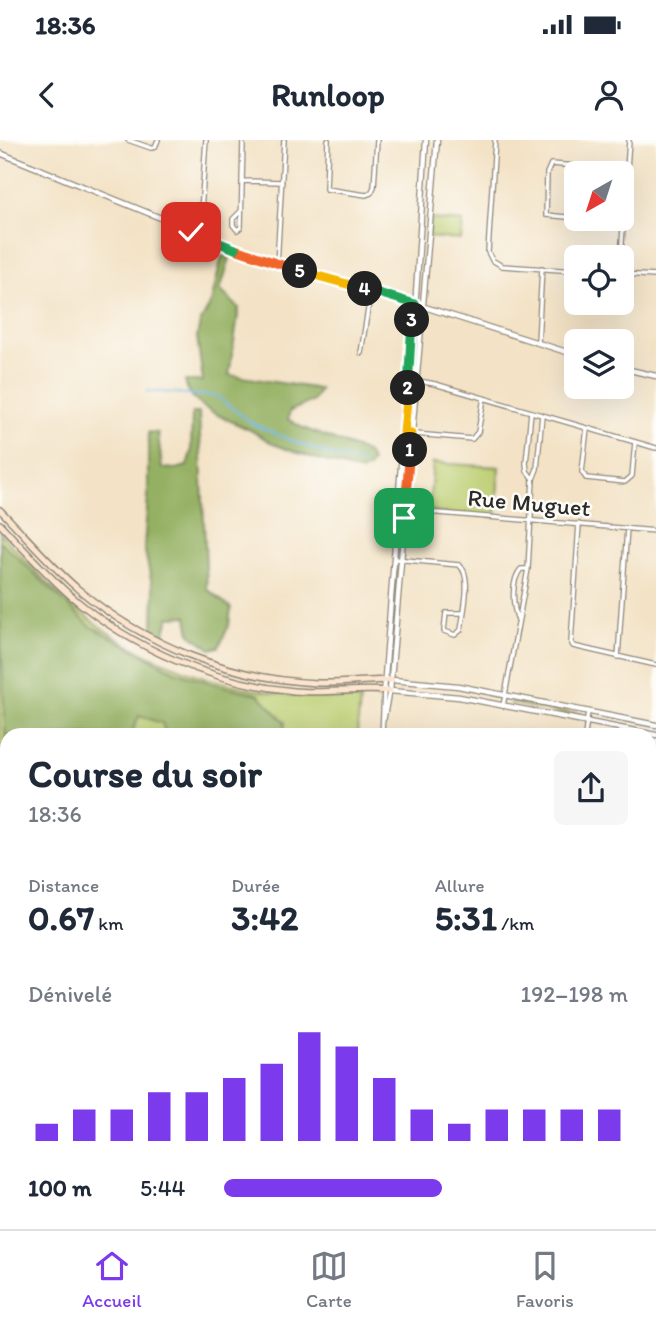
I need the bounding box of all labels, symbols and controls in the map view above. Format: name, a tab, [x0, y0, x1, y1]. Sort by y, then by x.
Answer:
text: 18:36	[35, 9, 96, 41]
icon: back	[28, 76, 66, 114]
text: Runloop	[271, 76, 385, 114]
icon: person	[590, 76, 628, 114]
north arrow	[564, 161, 634, 231]
map controls	[564, 161, 634, 399]
pin	[161, 202, 221, 262]
icon: check	[172, 213, 210, 251]
button: locate	[564, 245, 634, 315]
pin: 5	[282, 254, 318, 288]
text: 5	[295, 259, 304, 282]
pin: 4	[348, 272, 382, 306]
text: 4	[359, 277, 370, 300]
pin: 3	[394, 302, 430, 338]
text: 3	[406, 308, 417, 331]
button: layers	[564, 329, 634, 399]
pin: 2	[390, 370, 426, 406]
text: 2	[403, 376, 413, 399]
pin: 1	[392, 432, 428, 468]
text: 1	[405, 438, 414, 461]
street label: Rue Muguet	[466, 483, 592, 522]
pin	[374, 488, 434, 548]
icon: arrive	[385, 499, 423, 537]
text: Course du soir	[28, 751, 262, 797]
button: share	[554, 751, 628, 825]
text: 18:36	[28, 800, 82, 828]
text: Distance	[28, 874, 99, 897]
text: Durée	[231, 874, 280, 897]
text: Allure	[435, 874, 485, 897]
text: 0.67	[28, 897, 94, 939]
text: 3:42	[231, 897, 298, 939]
text: 5:31	[435, 897, 497, 939]
text: km	[94, 912, 123, 935]
text: /km	[497, 912, 534, 935]
text: Dénivelé	[28, 980, 112, 1008]
text: 192–198 m	[521, 980, 628, 1008]
text: 100 m	[28, 1174, 92, 1202]
text: 5:44	[140, 1174, 185, 1202]
tab: Accueil	[82, 1247, 142, 1312]
tab: Carte	[306, 1247, 352, 1312]
tab: Favoris	[516, 1247, 574, 1312]

